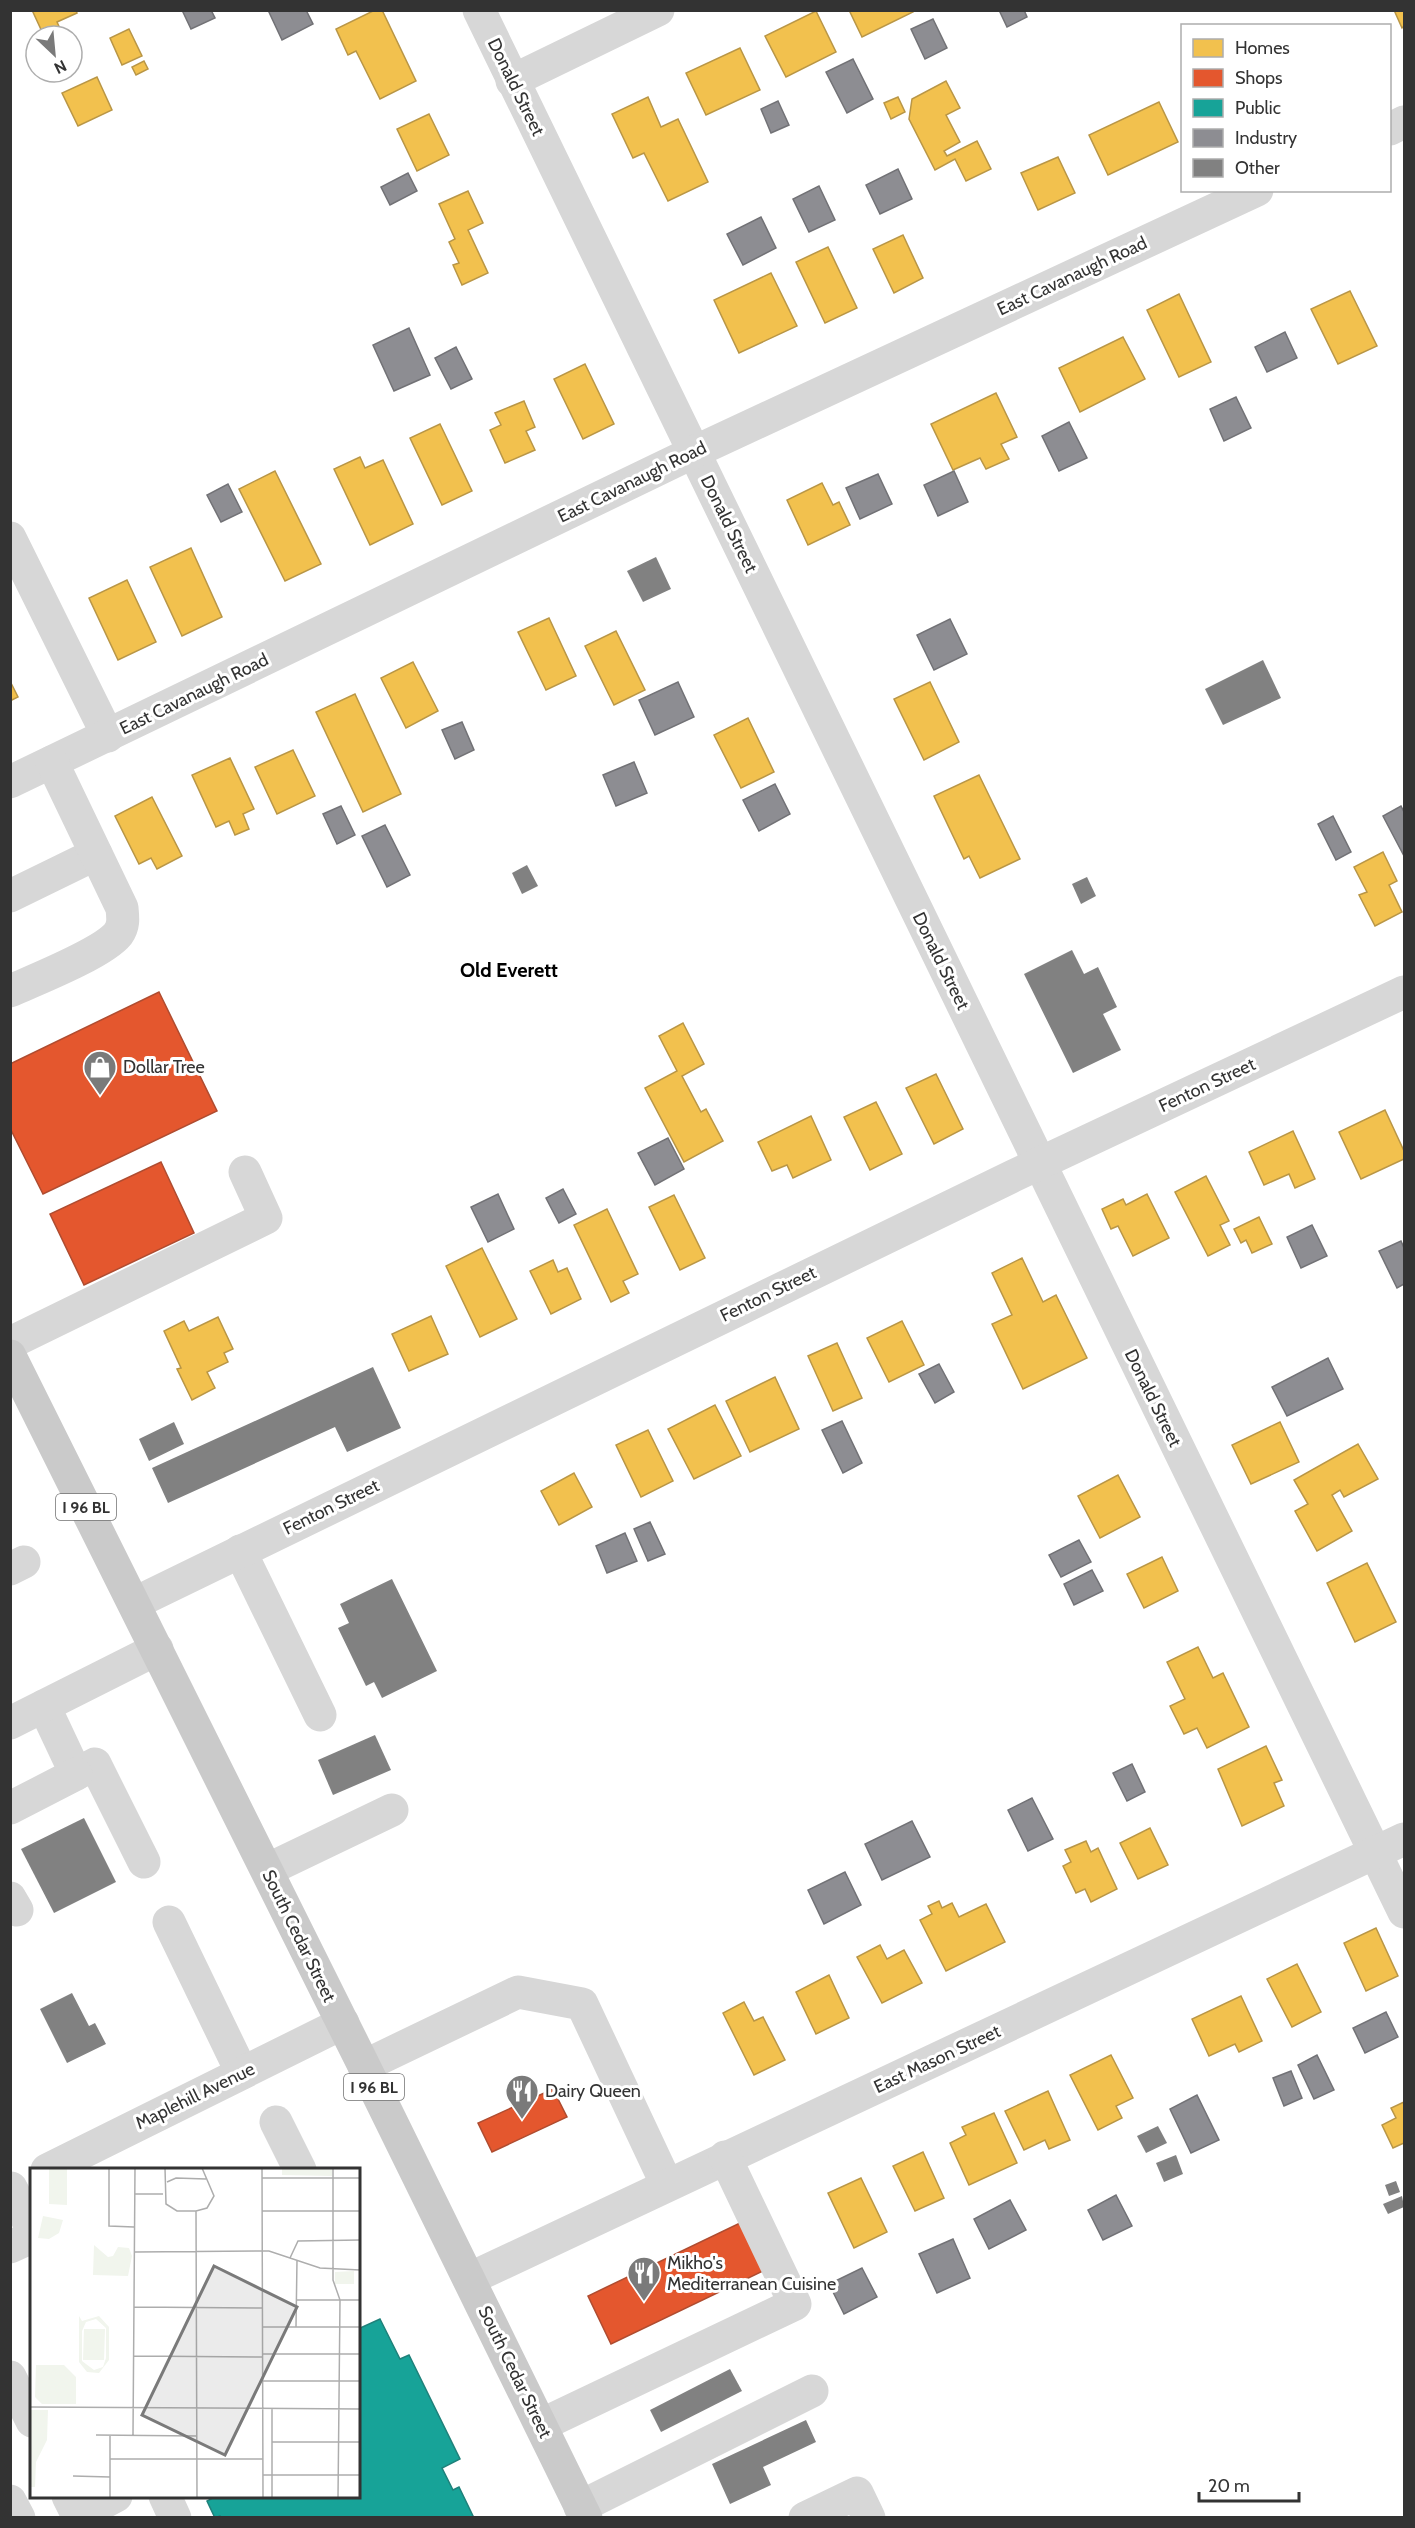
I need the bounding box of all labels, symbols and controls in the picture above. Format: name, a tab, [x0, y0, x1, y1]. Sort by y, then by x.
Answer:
north arrow	[24, 24, 84, 84]
legend	[1181, 24, 1391, 192]
street label: Donald Street	[483, 35, 549, 139]
text: Homes	[1235, 37, 1290, 59]
text: N	[51, 56, 70, 78]
text: Shops	[1235, 67, 1283, 89]
text: Public	[1235, 97, 1281, 119]
text: Industry	[1235, 127, 1297, 149]
text: Other	[1235, 157, 1280, 179]
street label: East Cavanaugh Road	[994, 232, 1150, 320]
street label: East Cavanaugh Road	[554, 436, 710, 528]
street label: Donald Street	[696, 472, 762, 576]
street label: East Cavanaugh Road	[116, 648, 272, 740]
street label: Donald Street	[908, 909, 974, 1013]
district label: Old Everett	[460, 958, 558, 982]
shop icon: Dollar Tree	[82, 1049, 118, 1096]
street label: Fenton Street	[1155, 1053, 1259, 1117]
place label: Dollar Tree	[123, 1056, 205, 1078]
street label: Fenton Street	[716, 1261, 820, 1327]
street label: Donald Street	[1120, 1346, 1186, 1450]
street label: Fenton Street	[279, 1474, 383, 1540]
road number: I 96 BL	[56, 1494, 116, 1520]
street label: South Cedar Street	[257, 1866, 341, 2006]
street label: East Mason Street	[870, 2020, 1004, 2098]
street label: Maplehill Avenue	[132, 2058, 258, 2134]
restaurant icon: Dairy Queen	[504, 2073, 540, 2120]
road number: I 96 BL	[344, 2074, 404, 2100]
place label: Dairy Queen	[545, 2080, 641, 2102]
inset map	[30, 2168, 360, 2498]
place label: Mikho's Mediterranean Cuisine	[667, 2252, 836, 2295]
restaurant icon: Mikho's Mediterranean Cuisine	[626, 2255, 662, 2302]
street label: South Cedar Street	[473, 2302, 557, 2442]
scale bar	[1199, 2465, 1300, 2503]
text: 20 m	[1208, 2475, 1250, 2497]

